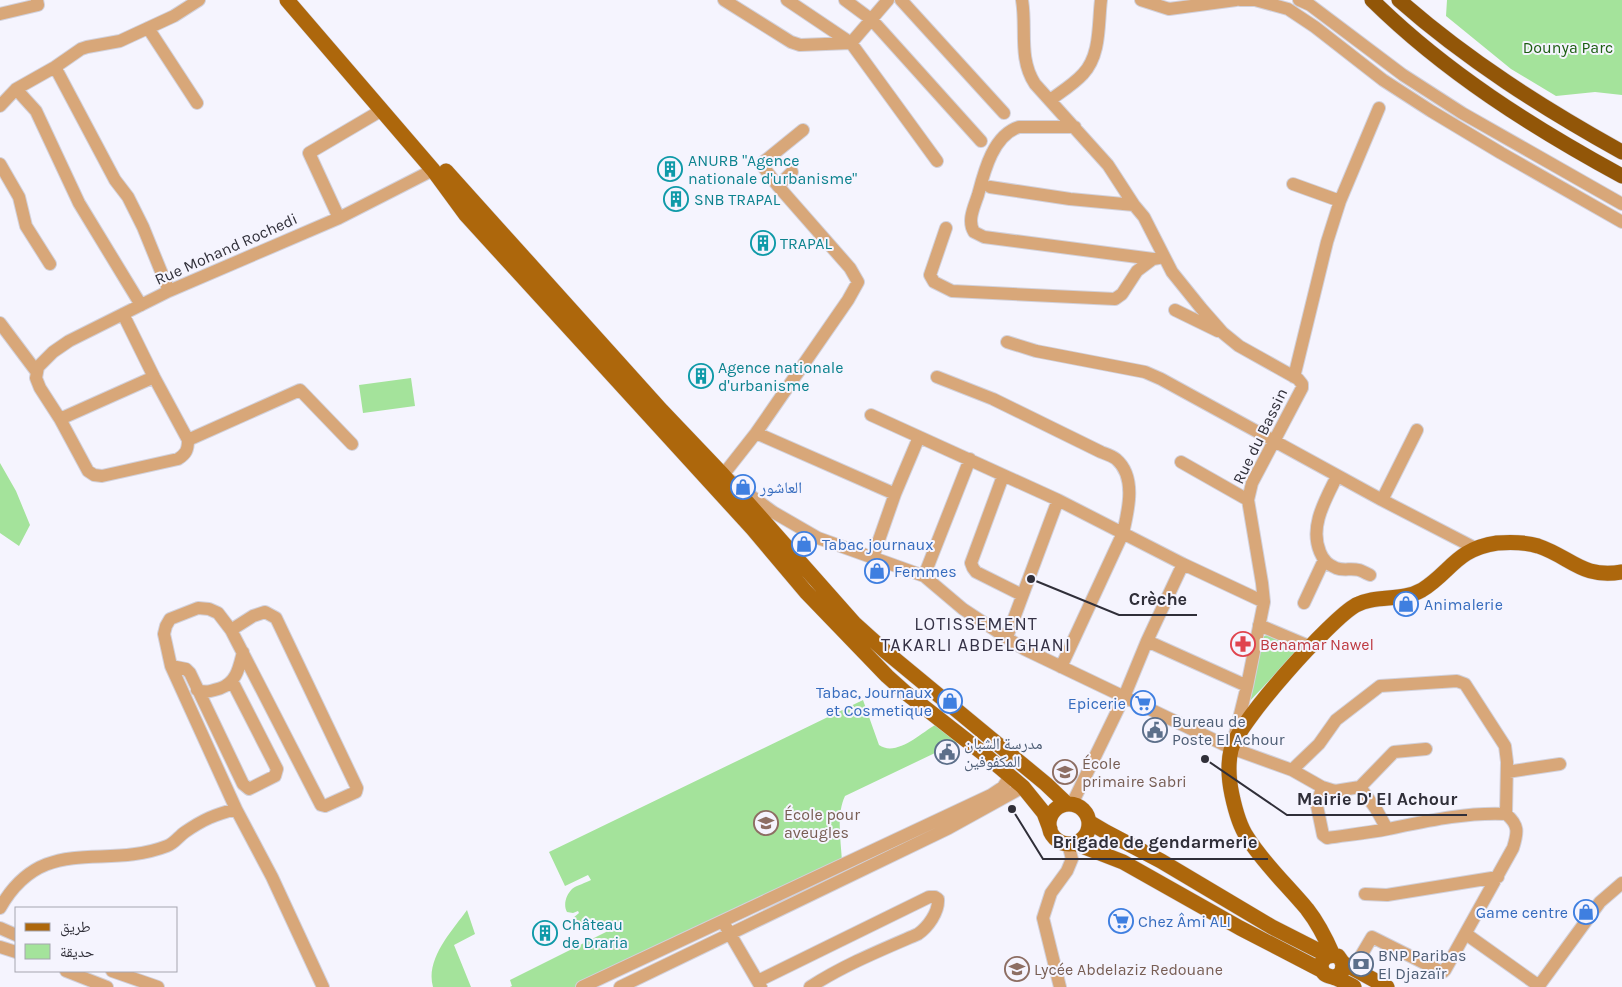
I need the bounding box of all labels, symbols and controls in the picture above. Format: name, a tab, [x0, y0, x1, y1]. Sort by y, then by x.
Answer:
park label: Dounya Parc	[1523, 38, 1613, 57]
place label: ANURB "Agence nationale d'urbanisme"	[688, 151, 857, 188]
building icon: ANURB "Agence nationale d'urbanisme"	[657, 156, 683, 182]
building icon: SNB TRAPAL	[663, 186, 689, 212]
place label: SNB TRAPAL	[694, 190, 781, 209]
street label: Rue Mohand Rochedi	[152, 209, 300, 289]
building icon: TRAPAL	[750, 230, 776, 256]
place label: TRAPAL	[780, 234, 832, 253]
place label: Agence nationale d'urbanisme	[718, 358, 844, 395]
building icon: Agence nationale d'urbanisme	[688, 363, 714, 389]
street label: Rue du Bassin	[1229, 385, 1291, 487]
shop icon: العاشور	[730, 474, 756, 500]
place label: العاشور	[759, 478, 802, 497]
shop icon: Tabac journaux	[791, 531, 817, 557]
place label: Tabac journaux	[822, 535, 933, 554]
shop icon: Femmes	[864, 558, 890, 584]
place label: Femmes	[894, 562, 957, 581]
callout: Crèche	[1119, 582, 1197, 615]
text: Crèche	[1129, 588, 1187, 610]
shop icon: Animalerie	[1393, 591, 1419, 617]
place label: Animalerie	[1424, 595, 1503, 614]
district label: LOTISSEMENT TAKARLI ABDELGHANI	[881, 613, 1071, 656]
pharmacy icon: Benamar Nawel	[1230, 631, 1256, 657]
place label: Benamar Nawel	[1260, 635, 1374, 654]
place label: Tabac, Journaux et Cosmetique	[816, 683, 932, 720]
shop icon: Tabac, Journaux et Cosmetique	[937, 688, 963, 714]
supermarket icon: Epicerie	[1130, 690, 1156, 716]
place label: Epicerie	[1068, 694, 1126, 713]
place label: Bureau de Poste El Achour	[1172, 712, 1285, 749]
public building icon: Bureau de Poste El Achour	[1142, 717, 1168, 743]
place label: مدرسة الشبان المكفوفين	[964, 734, 1043, 772]
public building icon: مدرسة الشبان المكفوفين	[934, 739, 960, 765]
place label: École primaire Sabri	[1082, 754, 1187, 791]
school or university icon: École primaire Sabri	[1052, 759, 1078, 785]
callout: Mairie D' El Achour	[1287, 782, 1467, 815]
text: Mairie D' El Achour	[1297, 788, 1457, 810]
place label: École pour aveugles	[784, 805, 860, 842]
school or university icon: École pour aveugles	[753, 810, 779, 836]
callout: Brigade de gendarmerie	[1043, 826, 1268, 859]
text: Brigade de gendarmerie	[1053, 831, 1257, 853]
shop icon: Game centre	[1573, 899, 1599, 925]
place label: Game centre	[1476, 903, 1568, 922]
legend	[15, 907, 178, 972]
supermarket icon: Chez Âmi ALI	[1108, 908, 1134, 934]
place label: Chez Âmi ALI	[1138, 912, 1231, 931]
place label: Château de Draria	[562, 915, 628, 952]
text: طريق	[60, 918, 91, 937]
building icon: Château de Draria	[532, 920, 558, 946]
text: حديقة	[60, 943, 95, 961]
place label: BNP Paribas El Djazaïr	[1378, 946, 1466, 983]
bank icon: BNP Paribas El Djazaïr	[1348, 951, 1374, 977]
school or university icon: Lycée Abdelaziz Redouane	[1004, 956, 1030, 982]
place label: Lycée Abdelaziz Redouane	[1034, 960, 1223, 979]

